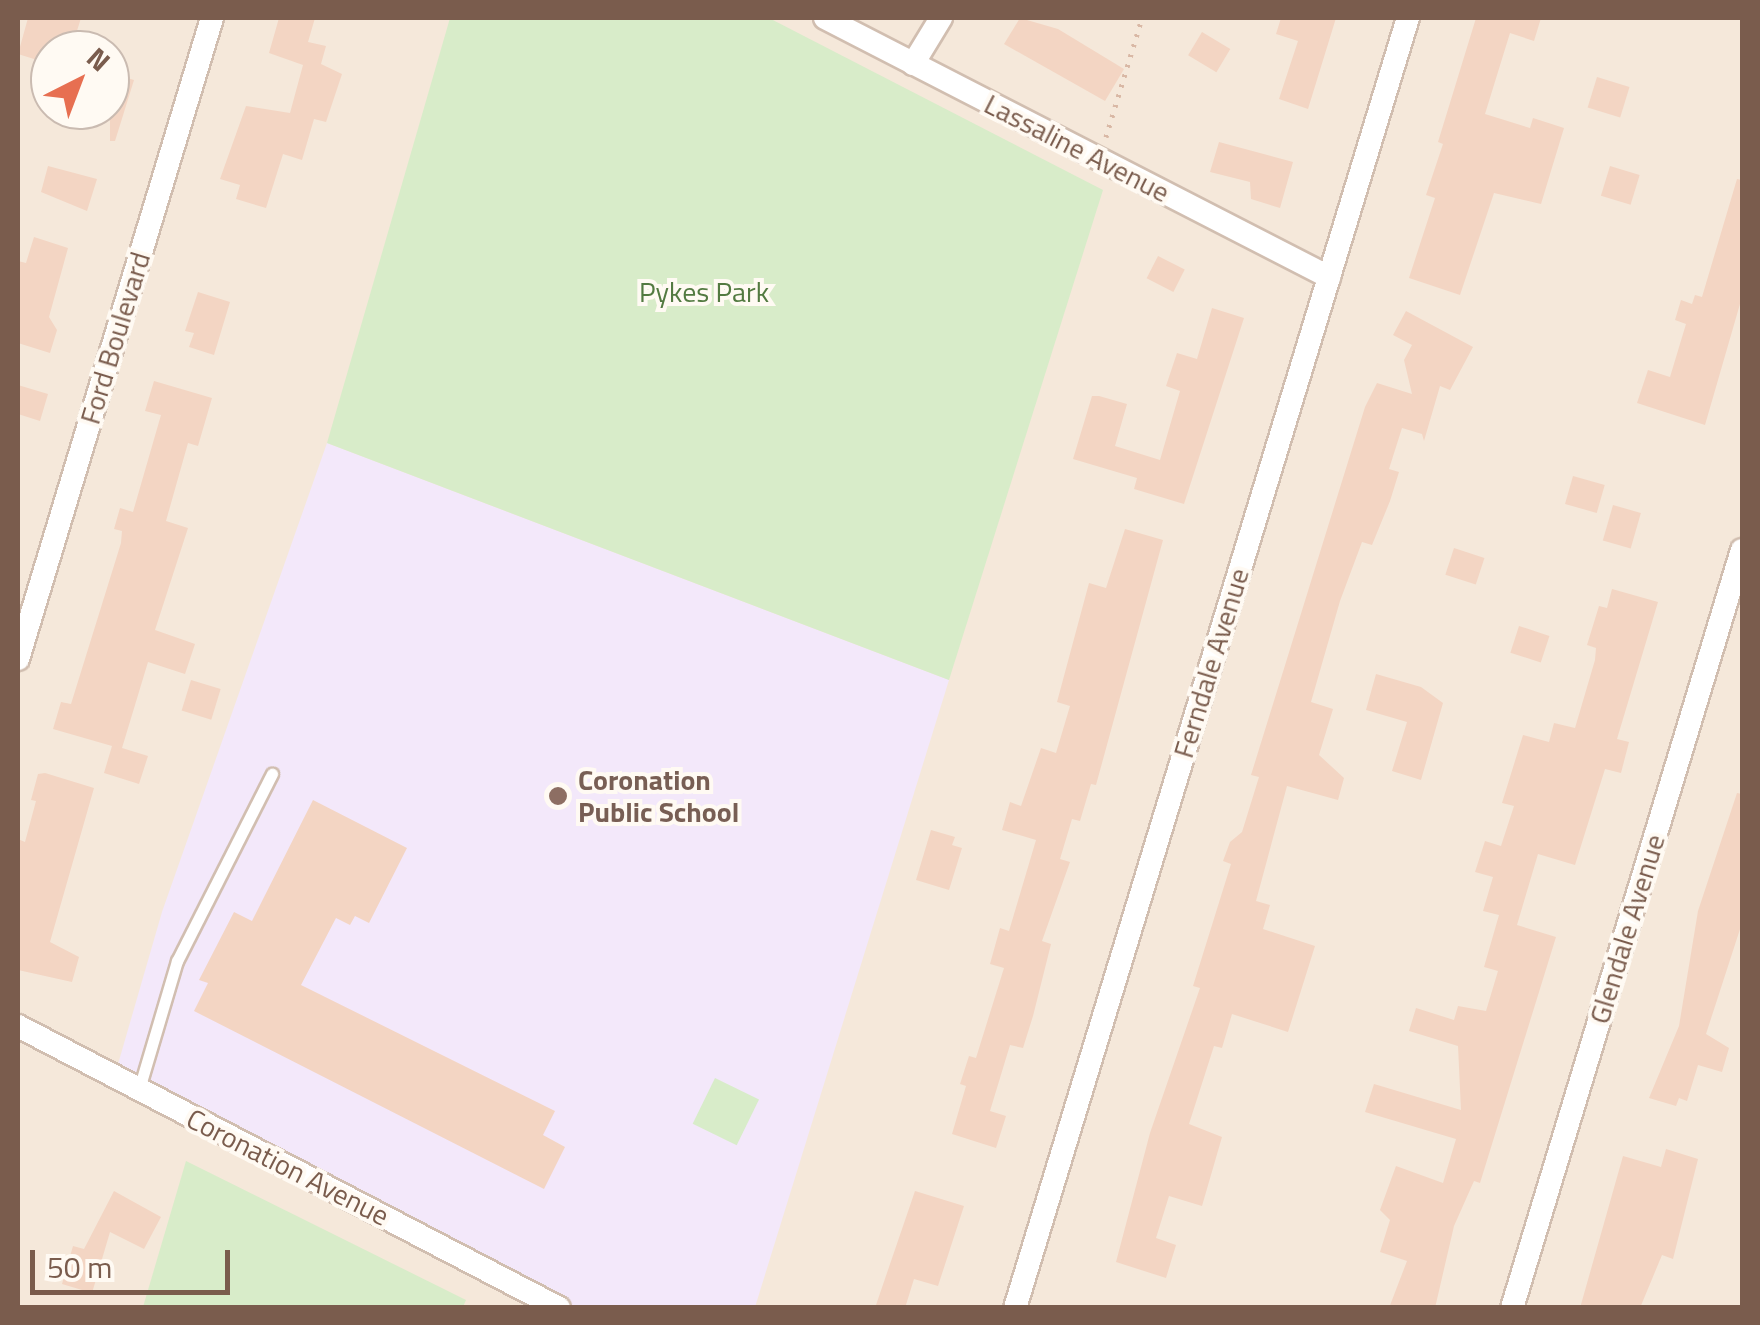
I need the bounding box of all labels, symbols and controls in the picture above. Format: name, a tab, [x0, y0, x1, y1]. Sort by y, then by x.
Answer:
north arrow	[30, 30, 130, 130]
text: N	[77, 36, 121, 81]
street label: Lassaline Avenue	[979, 87, 1175, 209]
street label: Ford Boulevard	[73, 248, 157, 428]
park label: Pykes Park	[639, 275, 769, 309]
street label: Ferndale Avenue	[1166, 564, 1256, 762]
place label: Coronation Public School	[578, 763, 739, 829]
marker: Coronation Public School	[547, 785, 569, 807]
street label: Glendale Avenue	[1582, 830, 1672, 1028]
street label: Coronation Avenue	[181, 1102, 395, 1232]
scale bar	[35, 1230, 235, 1292]
text: 50 m	[47, 1244, 112, 1290]

